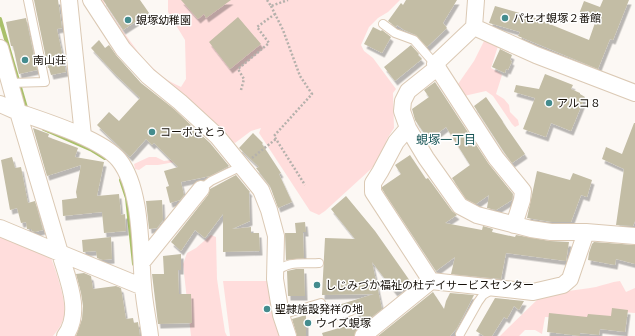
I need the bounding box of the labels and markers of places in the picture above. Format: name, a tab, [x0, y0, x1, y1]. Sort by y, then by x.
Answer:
place label: パセオ蜆塚２番館	[513, 11, 601, 24]
place label: 蜆塚幼稚園	[136, 13, 191, 26]
marker: パセオ蜆塚２番館	[500, 13, 510, 23]
marker: 蜆塚幼稚園	[123, 15, 133, 25]
place label: 南山荘	[33, 53, 66, 66]
marker: 南山荘	[20, 55, 30, 65]
place label: アルコ８	[557, 96, 601, 109]
marker: アルコ８	[544, 98, 554, 108]
place label: コーポさとう	[160, 125, 226, 138]
marker: コーポさとう	[147, 127, 157, 137]
place label: しじみづか福祉の杜デイサービスセンター	[325, 278, 534, 291]
marker: しじみづか福祉の杜デイサービスセンター	[312, 280, 322, 290]
place label: 聖隷施設発祥の地	[275, 302, 363, 315]
marker: 聖隷施設発祥の地	[262, 304, 272, 314]
place label: ウイズ蜆塚	[316, 316, 371, 329]
marker: ウイズ蜆塚	[303, 318, 313, 328]

